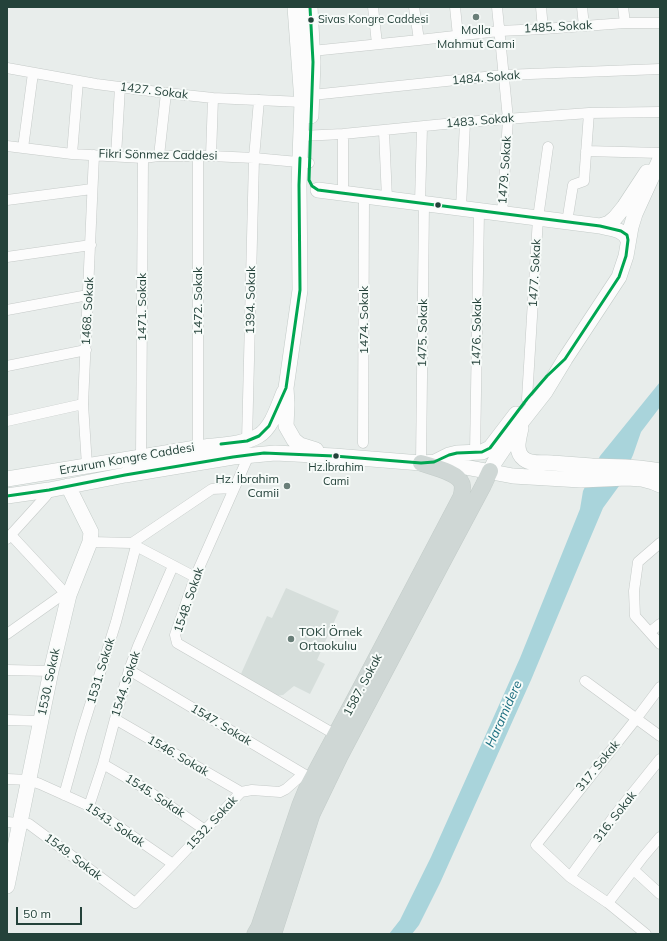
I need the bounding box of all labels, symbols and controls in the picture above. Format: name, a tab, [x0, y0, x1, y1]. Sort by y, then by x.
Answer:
marker: Molla Mahmut Cami	[471, 12, 481, 22]
place label: Sivas Kongre Caddesi	[318, 13, 428, 27]
marker: Sivas Kongre Caddesi	[306, 15, 316, 25]
street label: 1485. Sokak	[523, 18, 593, 36]
place label: Molla Mahmut Cami	[437, 23, 515, 51]
street label: 1484. Sokak	[451, 68, 521, 88]
street label: 1427. Sokak	[119, 80, 189, 102]
street label: 1483. Sokak	[445, 111, 515, 131]
street label: 1479. Sokak	[495, 135, 515, 205]
street label: Fikri Sönmez Caddesi	[98, 147, 218, 163]
unlabelled marker	[433, 200, 443, 210]
street label: 1477. Sokak	[526, 238, 544, 308]
street label: 1394. Sokak	[243, 266, 259, 334]
street label: 1472. Sokak	[191, 267, 205, 335]
street label: 1471. Sokak	[135, 273, 149, 341]
street label: 1468. Sokak	[79, 276, 97, 346]
street label: 1474. Sokak	[357, 286, 371, 354]
street label: 1476. Sokak	[469, 298, 485, 366]
street label: 1475. Sokak	[415, 299, 431, 367]
street label: Erzurum Kongre Caddesi	[58, 440, 196, 478]
marker: Hz.İbrahim Cami	[331, 451, 341, 461]
place label: Hz.İbrahim Cami	[308, 461, 364, 487]
place label: Hz. İbrahim Camii	[215, 472, 279, 500]
marker: Hz. İbrahim Camii	[282, 481, 292, 491]
street label: 1548. Sokak	[171, 565, 207, 635]
place label: TOKİ Örnek Ortaokulıu	[299, 625, 362, 653]
marker: TOKİ Örnek Ortaokulıu	[286, 634, 296, 644]
street label: 1531. Sokak	[84, 636, 118, 706]
street label: 1530. Sokak	[35, 647, 63, 717]
street label: 1544. Sokak	[109, 649, 143, 719]
street label: 1587. Sokak	[341, 651, 385, 719]
water label: Haramidere	[482, 678, 526, 750]
street label: 1547. Sokak	[188, 701, 254, 749]
street label: 1546. Sokak	[145, 733, 211, 779]
street label: 317. Sokak	[573, 738, 623, 794]
street label: 1545. Sokak	[122, 771, 188, 821]
street label: 316. Sokak	[590, 788, 640, 846]
street label: 1532. Sokak	[183, 793, 241, 853]
street label: 1543. Sokak	[83, 800, 147, 850]
street label: 1549. Sokak	[41, 831, 105, 883]
scale bar	[18, 899, 84, 925]
text: 50 m	[23, 906, 51, 921]

